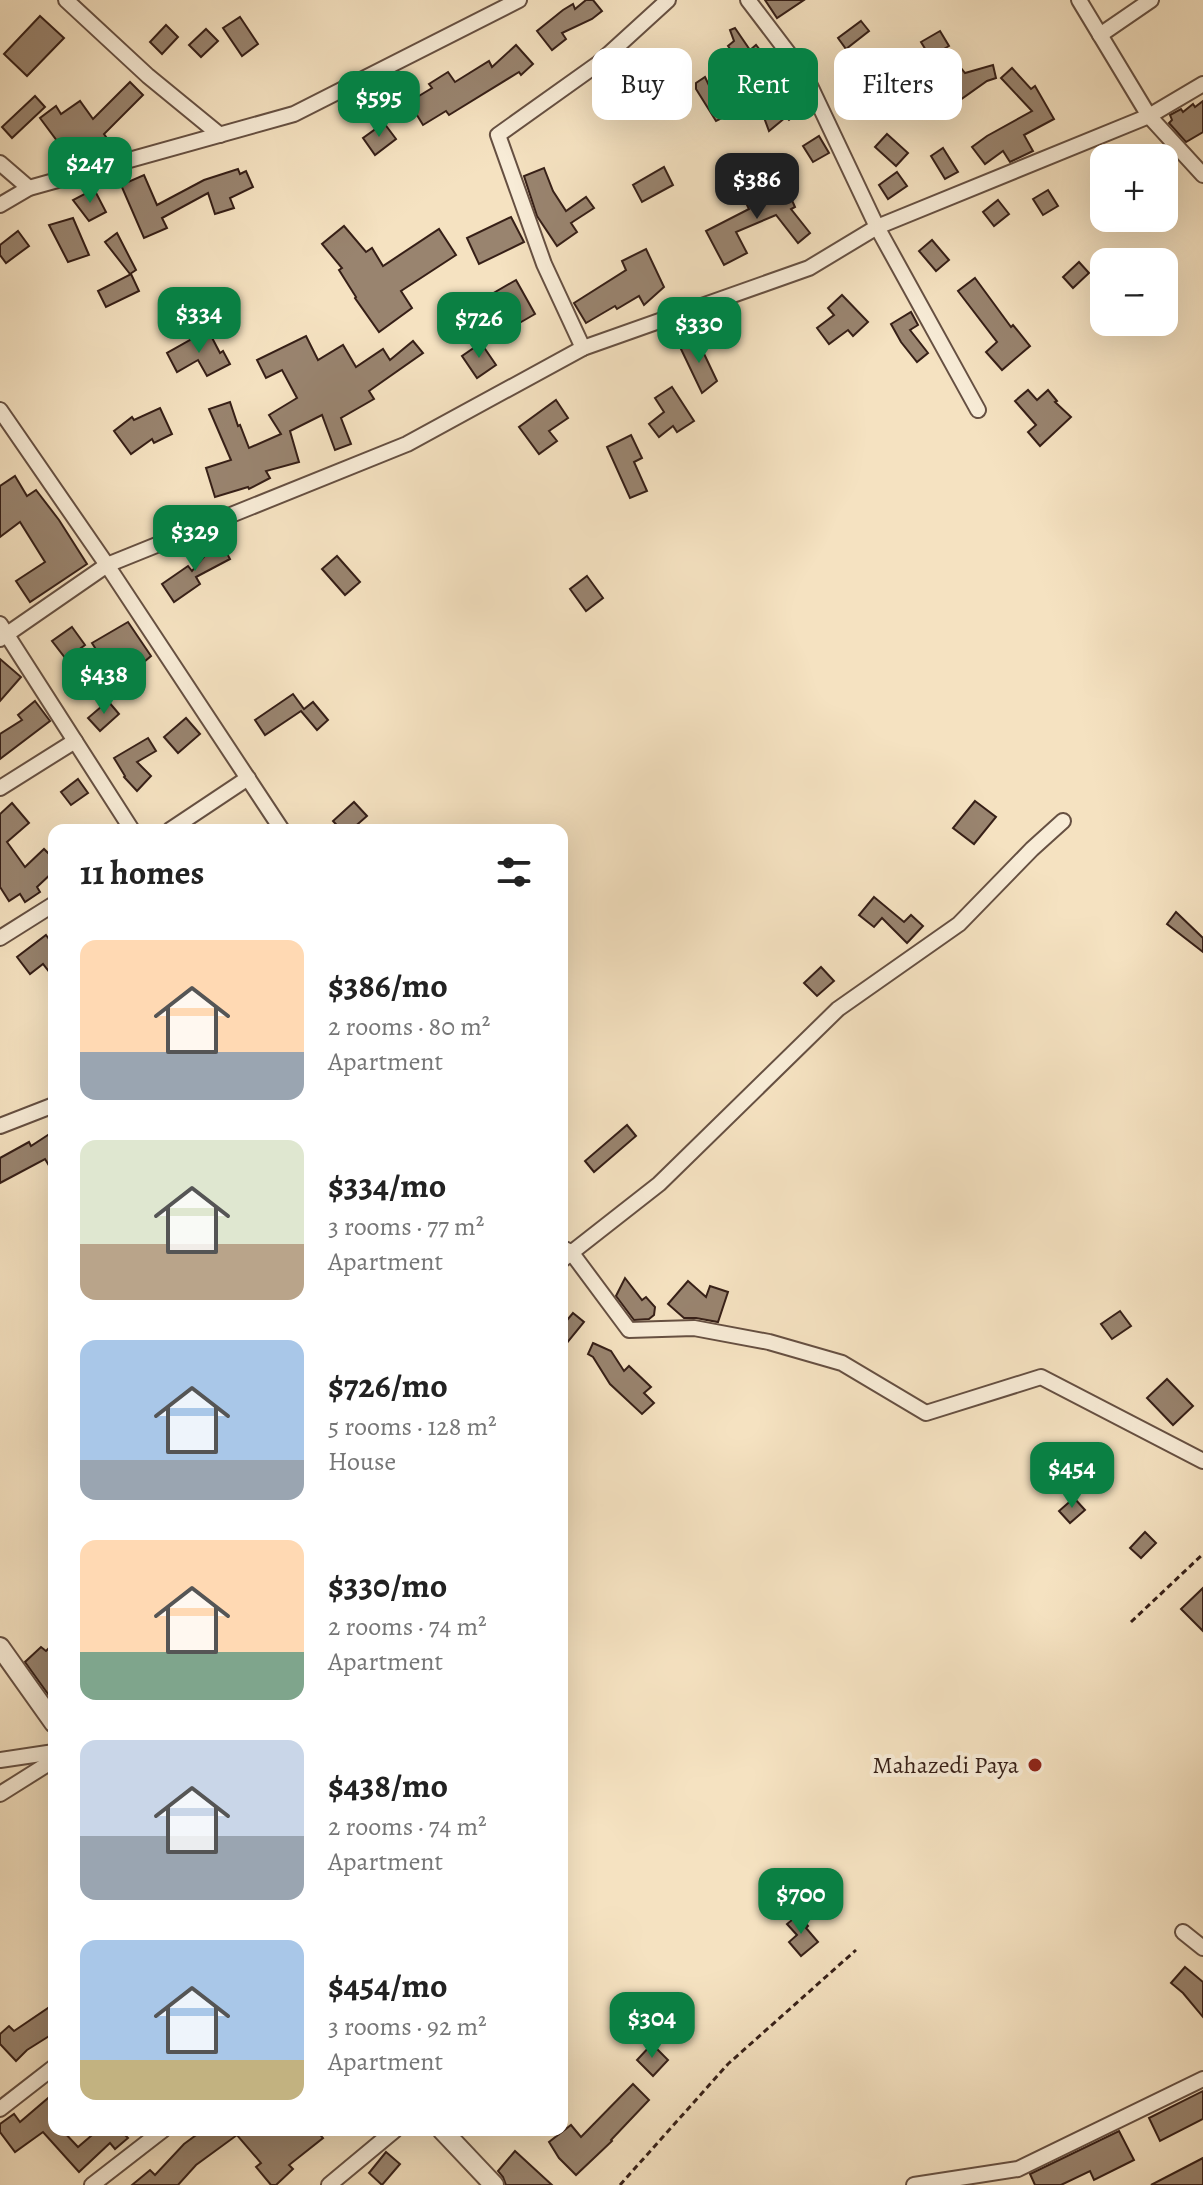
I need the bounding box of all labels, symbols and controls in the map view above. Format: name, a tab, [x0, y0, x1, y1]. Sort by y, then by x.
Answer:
chip: Buy	[592, 48, 692, 120]
chip: Rent	[708, 48, 818, 120]
chip: Filters	[834, 48, 962, 120]
pin: $595	[332, 71, 426, 139]
text: $595	[356, 79, 402, 114]
pin: $247	[43, 137, 137, 205]
map controls	[1090, 144, 1178, 336]
button: +	[1090, 144, 1178, 232]
text: $247	[66, 145, 114, 180]
pin: $386	[710, 153, 804, 221]
text: $386	[733, 161, 781, 196]
button: −	[1090, 248, 1178, 336]
pin: $334	[152, 287, 246, 355]
pin: $726	[432, 292, 526, 360]
text: $334	[176, 295, 222, 330]
pin: $330	[652, 297, 746, 365]
text: $726	[455, 300, 503, 335]
text: $330	[675, 305, 723, 340]
pin: $329	[148, 505, 242, 573]
text: $329	[171, 513, 219, 548]
pin: $438	[57, 648, 151, 716]
text: $438	[80, 656, 128, 691]
text: 11 homes	[80, 849, 204, 896]
icon: filters	[492, 850, 536, 894]
text: $386/mo	[328, 962, 448, 1009]
icon: home	[144, 972, 240, 1068]
text: 2 rooms · 80 m²	[328, 1009, 490, 1044]
text: Apartment	[328, 1044, 443, 1079]
text: $334/mo	[328, 1162, 446, 1209]
icon: home	[144, 1172, 240, 1268]
text: 3 rooms · 77 m²	[328, 1209, 484, 1244]
text: Apartment	[328, 1244, 443, 1279]
text: $726/mo	[328, 1362, 448, 1409]
icon: home	[144, 1372, 240, 1468]
text: 5 rooms · 128 m²	[328, 1409, 497, 1444]
pin: $454	[1025, 1442, 1119, 1510]
text: House	[328, 1444, 396, 1479]
text: $454	[1048, 1450, 1096, 1485]
text: $330/mo	[328, 1562, 447, 1609]
icon: home	[144, 1572, 240, 1668]
text: 2 rooms · 74 m²	[328, 1609, 487, 1644]
text: Apartment	[328, 1644, 443, 1679]
place label: Mahazedi Paya	[873, 1749, 1020, 1781]
marker: Mahazedi Paya	[1026, 1756, 1044, 1774]
text: $438/mo	[328, 1762, 448, 1809]
icon: home	[144, 1772, 240, 1868]
text: 2 rooms · 74 m²	[328, 1809, 487, 1844]
text: Apartment	[328, 1844, 443, 1879]
pin: $700	[754, 1868, 848, 1936]
text: $700	[776, 1876, 826, 1911]
text: $454/mo	[328, 1962, 448, 2009]
icon: home	[144, 1972, 240, 2068]
pin: $304	[605, 1992, 699, 2060]
text: $304	[628, 2000, 676, 2035]
text: 3 rooms · 92 m²	[328, 2009, 487, 2044]
text: Apartment	[328, 2044, 443, 2079]

